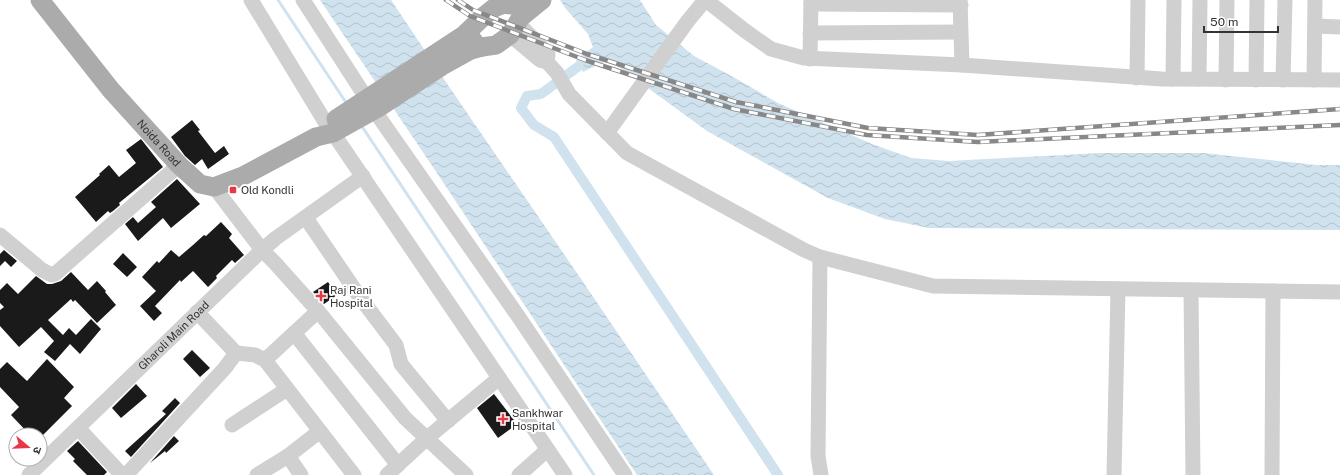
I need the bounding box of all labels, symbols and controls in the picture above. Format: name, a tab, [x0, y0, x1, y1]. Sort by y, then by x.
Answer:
scale bar	[1204, 8, 1278, 34]
text: 50 m	[1210, 15, 1238, 29]
street label: Noida Road	[135, 117, 183, 169]
place label: Old Kondli	[241, 184, 294, 196]
marker: Old Kondli	[228, 185, 238, 195]
place label: Raj Rani Hospital	[330, 284, 373, 309]
marker: Raj Rani Hospital	[315, 290, 327, 302]
street label: Gharoli Main Road	[136, 299, 211, 372]
place label: Sankhwar Hospital	[512, 407, 563, 432]
marker: Sankhwar Hospital	[497, 413, 509, 425]
north arrow	[8, 427, 48, 467]
text: उ	[31, 445, 44, 456]

